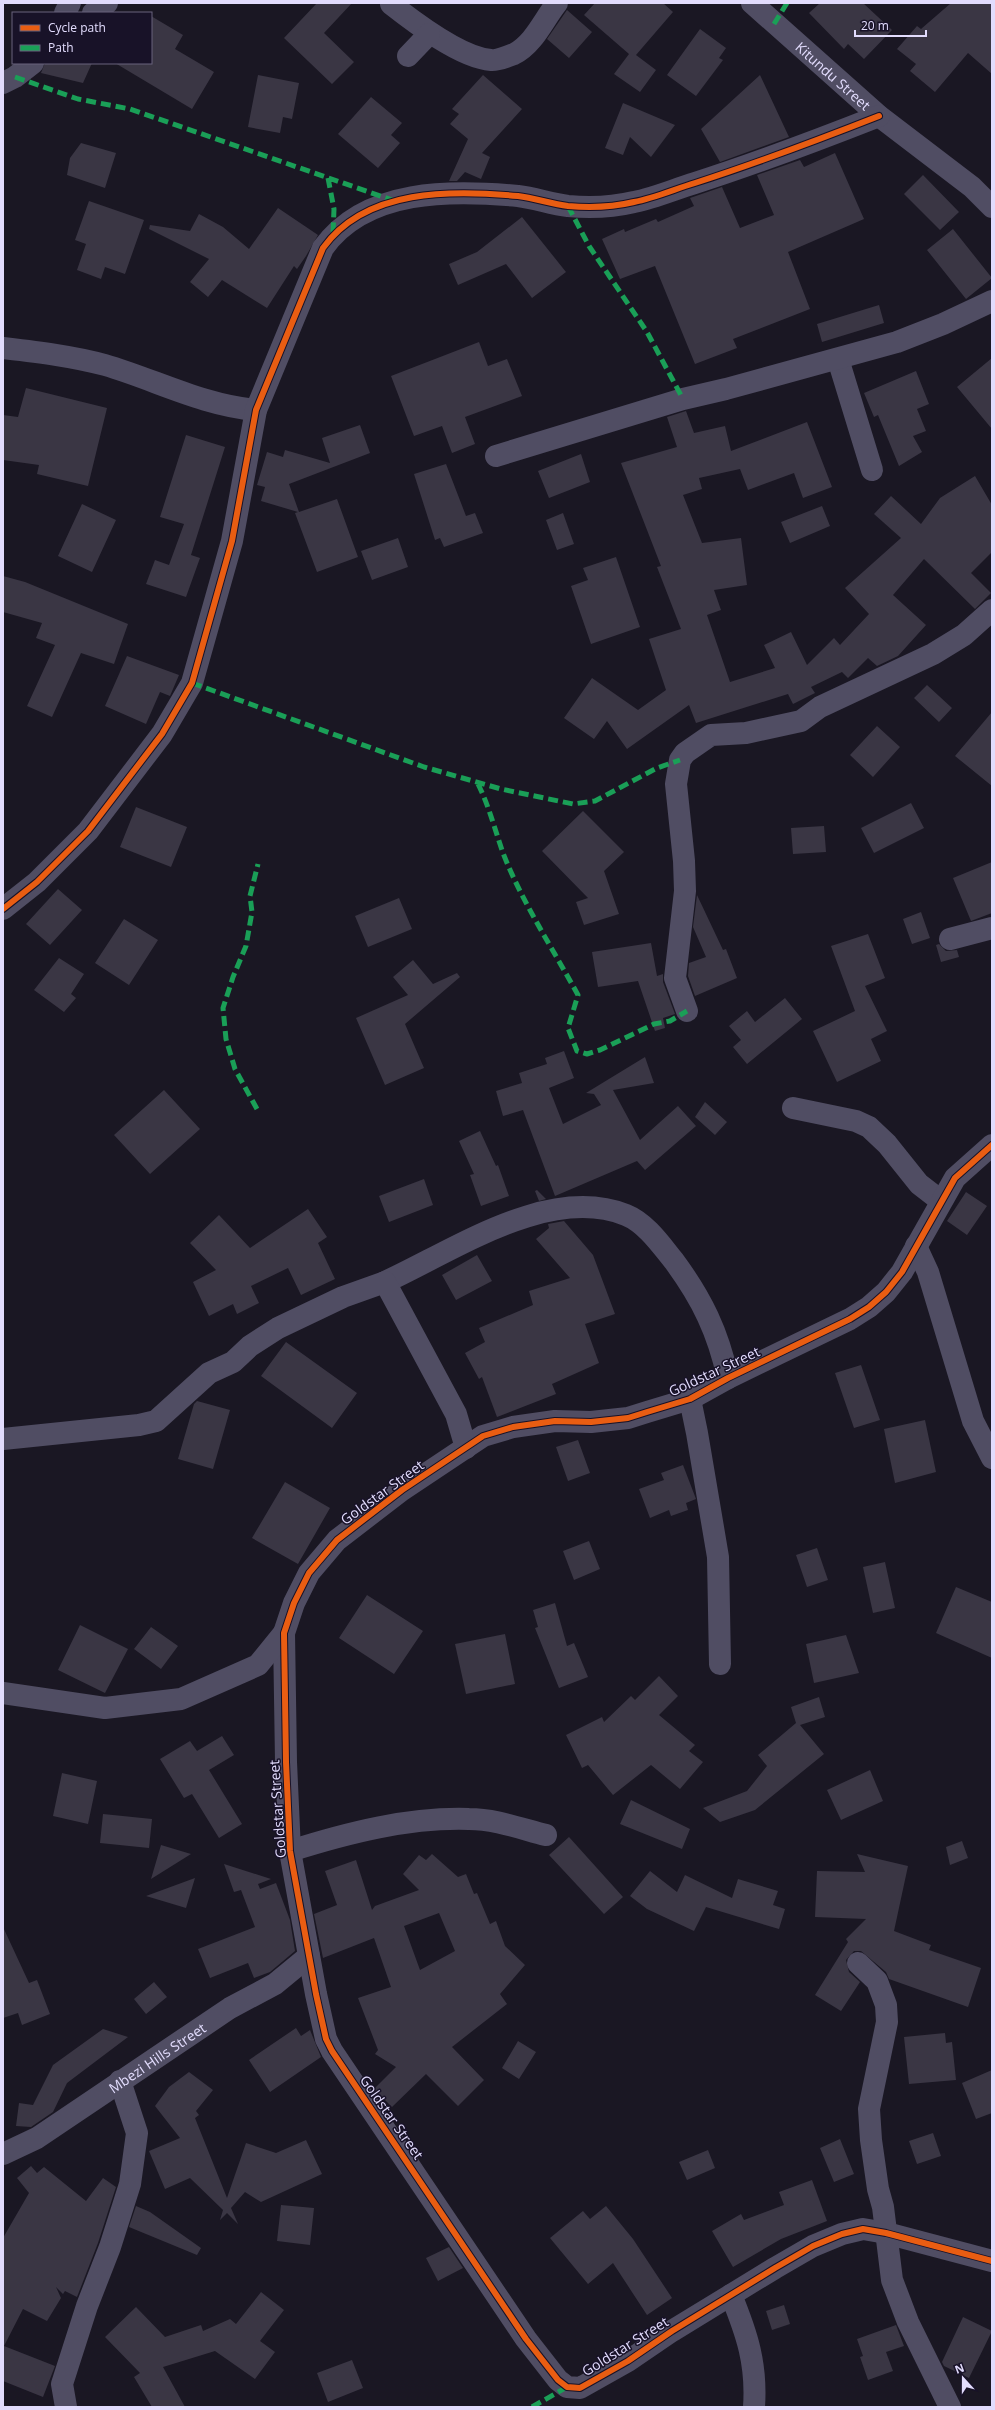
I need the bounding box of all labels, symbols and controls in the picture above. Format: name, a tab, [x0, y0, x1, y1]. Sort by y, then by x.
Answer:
legend	[12, 12, 152, 64]
scale bar	[855, 12, 926, 38]
text: 20 m	[861, 17, 889, 34]
text: Cycle path	[48, 19, 106, 36]
street label: Kitundu Street	[792, 37, 875, 114]
text: Path	[48, 39, 74, 56]
street label: Goldstar Street	[665, 1342, 763, 1400]
street label: Goldstar Street	[337, 1455, 427, 1529]
street label: Goldstar Street	[264, 1759, 290, 1859]
street label: Mbezi Hills Street	[105, 2018, 209, 2097]
street label: Goldstar Street	[356, 2071, 428, 2163]
street label: Goldstar Street	[578, 2312, 672, 2380]
north arrow	[943, 2358, 983, 2398]
text: N	[952, 2360, 966, 2377]

